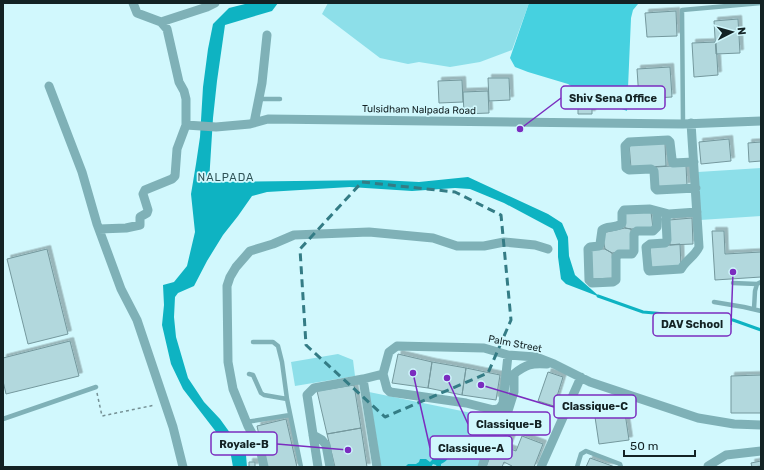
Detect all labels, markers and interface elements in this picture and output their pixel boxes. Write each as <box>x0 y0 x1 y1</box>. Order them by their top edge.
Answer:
north arrow <box>712 12 752 52</box>
text: N <box>735 26 748 36</box>
callout: Shiv Sena Office <box>561 86 665 109</box>
text: Shiv Sena Office <box>569 92 658 105</box>
street label: Tulsidham Nalpada Road <box>362 103 476 117</box>
district label: NALPADA <box>197 171 255 184</box>
callout: DAV School <box>653 313 731 336</box>
text: DAV School <box>661 318 723 331</box>
street label: Palm Street <box>487 333 543 355</box>
callout: Classique-C <box>554 395 636 418</box>
text: Classique-C <box>562 400 628 413</box>
callout: Classique-B <box>468 412 550 435</box>
text: Classique-B <box>476 418 542 431</box>
callout: Royale-B <box>211 432 277 455</box>
scale bar <box>624 432 695 458</box>
callout: Classique-A <box>430 436 512 459</box>
text: Royale-B <box>219 438 269 451</box>
text: 50 m <box>630 439 658 453</box>
text: Classique-A <box>438 442 504 455</box>

